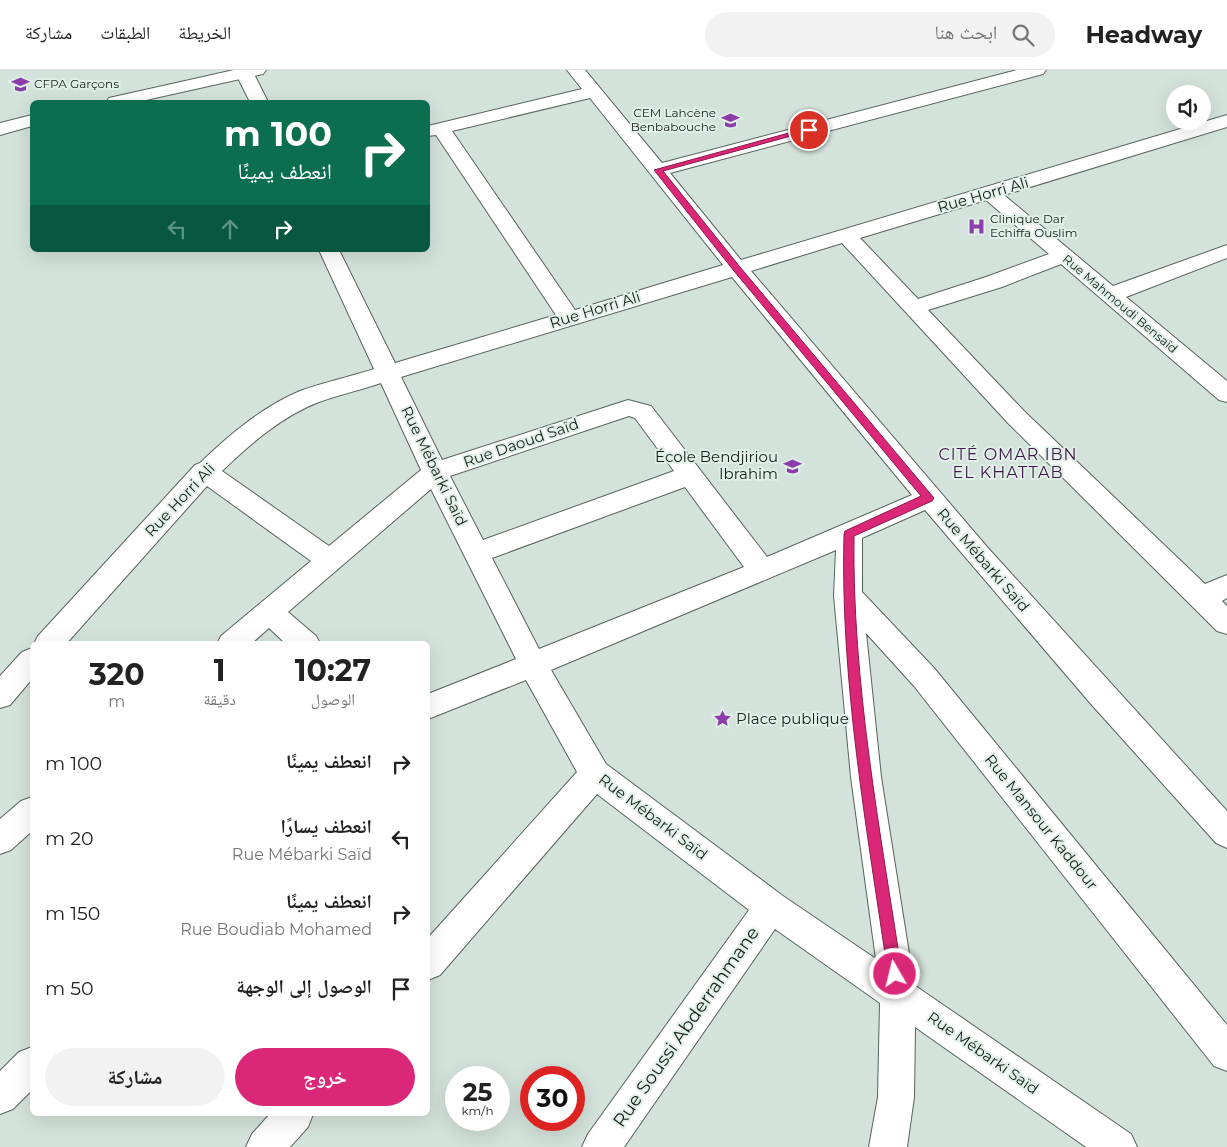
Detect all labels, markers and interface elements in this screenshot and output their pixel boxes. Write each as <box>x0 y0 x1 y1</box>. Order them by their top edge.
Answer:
search box <box>705 12 1055 57</box>
text: Headway <box>1085 20 1202 49</box>
text: ابحث هنا <box>934 21 997 44</box>
icon: search <box>1009 21 1037 49</box>
text: مشاركة <box>25 22 72 44</box>
text: الطبقات <box>100 22 150 44</box>
text: الخريطة <box>178 22 231 44</box>
school or university icon: CFPA Garçons <box>10 74 30 94</box>
place label: CFPA Garçons <box>34 76 119 91</box>
map controls <box>1166 85 1211 130</box>
button: sound <box>1166 85 1211 130</box>
place label: CEM Lahcène Benbabouche <box>631 105 716 134</box>
pin <box>788 109 830 151</box>
school or university icon: CEM Lahcène Benbabouche <box>720 110 740 130</box>
text: 100 m <box>224 112 332 155</box>
icon: arrive <box>795 116 823 144</box>
icon: right <box>350 120 415 185</box>
text: انعطف يمينًا <box>237 158 332 185</box>
street label: Rue Horri Ali <box>935 172 1031 217</box>
place label: Clinique Dar Echiffa Ouslim <box>990 211 1077 240</box>
icon: left <box>163 215 191 243</box>
icon: ahead <box>216 215 244 243</box>
icon: right <box>269 215 297 243</box>
hospital icon: Clinique Dar Echiffa Ouslim <box>966 216 986 236</box>
street label: Rue Mahmoudi Bensaïd <box>1060 251 1181 356</box>
street label: Rue Horri Ali <box>547 287 643 332</box>
street label: Rue Mébarki Saïd <box>397 403 472 529</box>
street label: Rue Daoud Saïd <box>461 414 581 471</box>
district label: CITÉ OMAR IBN EL KHATTAB <box>938 445 1078 482</box>
place label: École Bendjiriou Ibrahim <box>655 447 778 483</box>
school or university icon: École Bendjiriou Ibrahim <box>782 456 802 476</box>
street label: Rue Horri Ali <box>141 459 219 541</box>
street label: Rue Mébarki Saïd <box>933 504 1034 615</box>
text: 1 <box>214 652 226 689</box>
text: 10:27 <box>295 652 371 689</box>
text: 320 <box>89 656 145 693</box>
text: دقيقة <box>203 690 236 709</box>
text: الوصول <box>311 690 355 709</box>
text: m <box>108 692 125 711</box>
place icon: Place publique <box>712 709 732 729</box>
place label: Place publique <box>736 709 849 728</box>
text: انعطف يمينًا <box>286 750 372 773</box>
icon: right <box>387 750 415 778</box>
street label: Rue Mansour Kaddour <box>981 750 1102 893</box>
text: 100 m <box>45 752 102 775</box>
street label: Rue Mébarki Saïd <box>595 769 711 864</box>
text: انعطف يسارًا <box>280 815 372 838</box>
icon: left <box>387 825 415 853</box>
text: 20 m <box>45 827 94 850</box>
text: Rue Mébarki Saïd <box>232 845 372 864</box>
text: انعطف يمينًا <box>286 890 372 913</box>
icon: right <box>387 900 415 928</box>
text: 150 m <box>45 902 100 925</box>
text: Rue Boudiab Mohamed <box>180 920 372 939</box>
street label: Rue Soussi Abderrahmane <box>608 922 764 1131</box>
position arrow <box>868 947 920 999</box>
text: الوصول إلى الوجهة <box>236 975 372 998</box>
icon: arrive <box>387 975 415 1003</box>
text: 50 m <box>45 977 94 1000</box>
street label: Rue Mébarki Saïd <box>924 1007 1043 1098</box>
button: مشاركة <box>45 1048 225 1106</box>
button: خروج <box>235 1048 415 1106</box>
speed limit sign: 30 <box>520 1066 585 1131</box>
text: 25 <box>463 1077 492 1107</box>
text: km/h <box>461 1103 494 1118</box>

